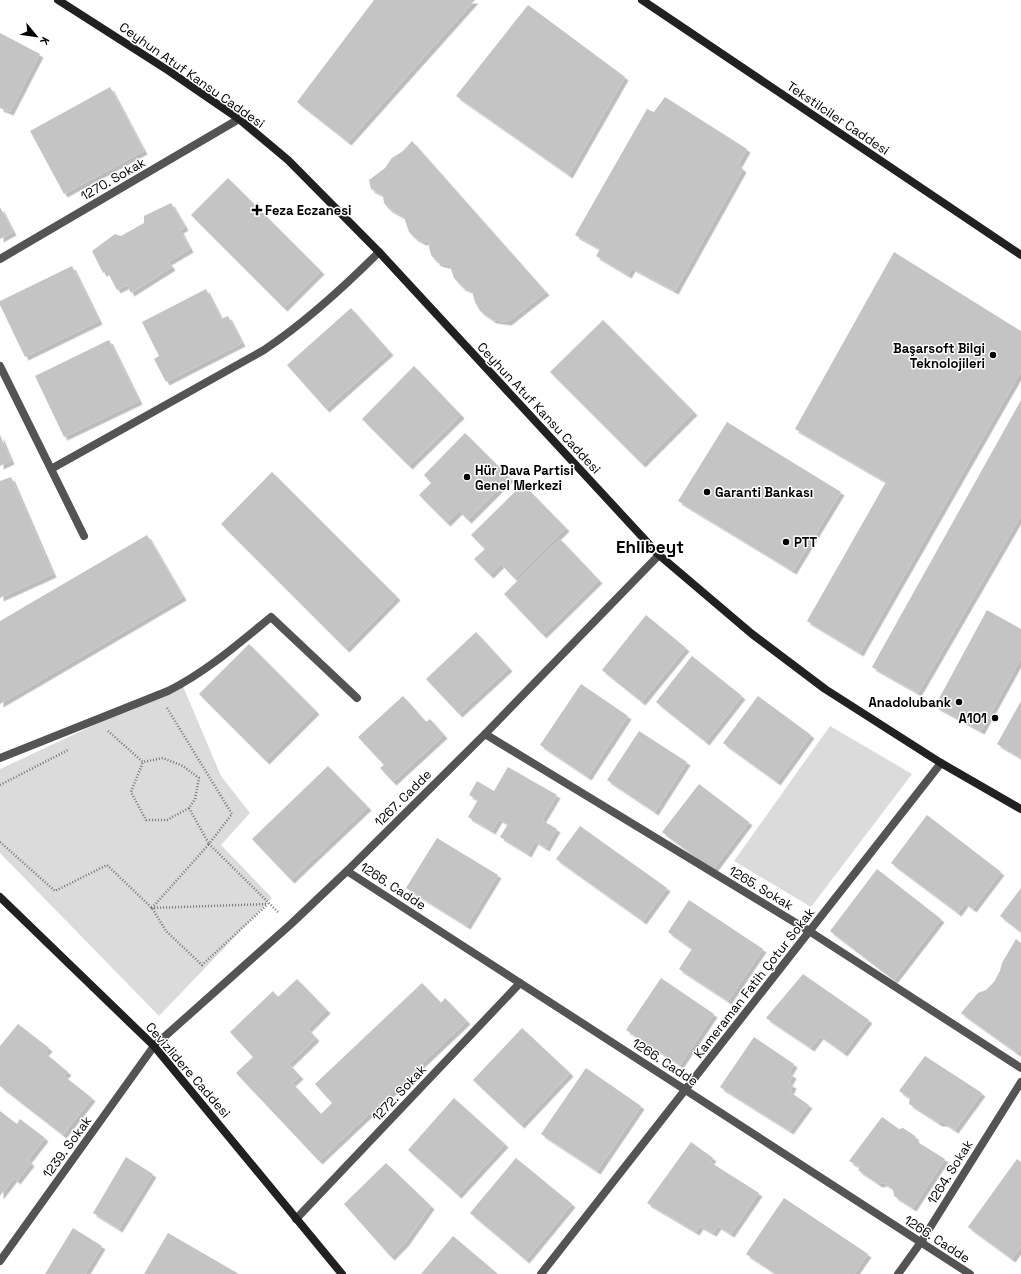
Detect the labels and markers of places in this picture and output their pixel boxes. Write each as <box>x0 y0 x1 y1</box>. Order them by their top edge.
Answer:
place label: Feza Eczanesi <box>265 202 352 219</box>
marker: Feza Eczanesi <box>252 205 262 215</box>
place label: Başarsoft Bilgi Teknolojileri <box>893 340 985 372</box>
marker: Başarsoft Bilgi Teknolojileri <box>988 350 998 360</box>
place label: Hür Dava Partisi Genel Merkezi <box>475 462 574 494</box>
marker: Hür Dava Partisi Genel Merkezi <box>462 472 472 482</box>
place label: Garanti Bankası <box>715 484 813 501</box>
marker: Garanti Bankası <box>702 487 712 497</box>
place label: PTT <box>794 534 817 551</box>
marker: PTT <box>781 537 791 547</box>
place label: Anadolubank <box>869 694 952 711</box>
marker: Anadolubank <box>954 697 964 707</box>
place label: A101 <box>959 710 987 727</box>
marker: A101 <box>990 713 1000 723</box>

